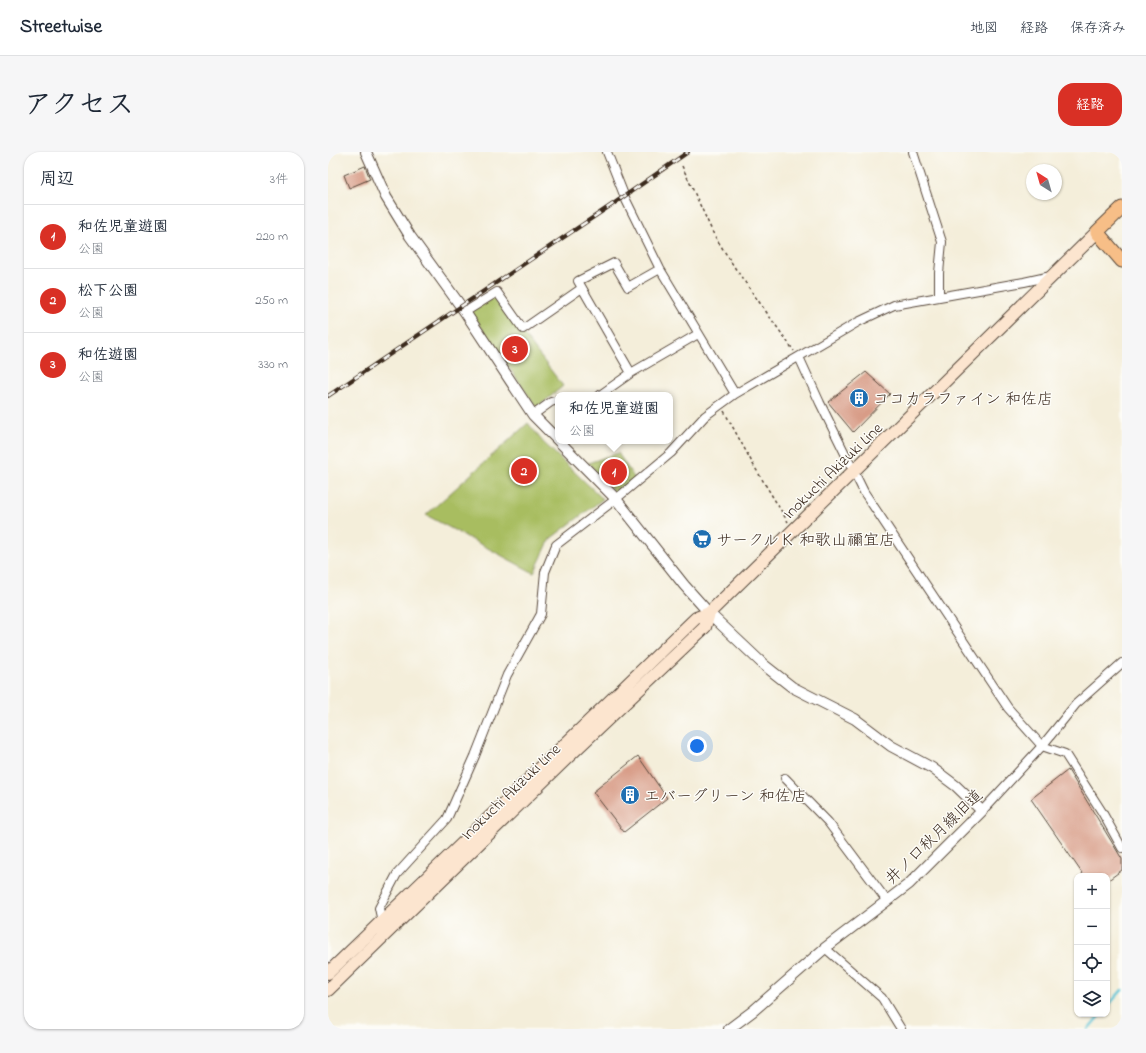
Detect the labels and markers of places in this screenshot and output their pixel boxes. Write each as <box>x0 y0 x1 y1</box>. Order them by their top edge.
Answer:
pin: 3 <box>502 334 528 364</box>
building icon: ココカラファイン 和佐店 <box>848 387 870 409</box>
place label: ココカラファイン 和佐店 <box>873 388 1053 412</box>
pin: 2 <box>511 456 537 486</box>
pin: 1 <box>601 457 627 487</box>
supermarket icon: サークルＫ 和歌山禰宜店 <box>691 528 713 550</box>
place label: サークルＫ 和歌山禰宜店 <box>716 529 895 553</box>
building icon: エバーグリーン 和佐店 <box>619 784 641 806</box>
place label: エバーグリーン 和佐店 <box>644 785 807 809</box>

